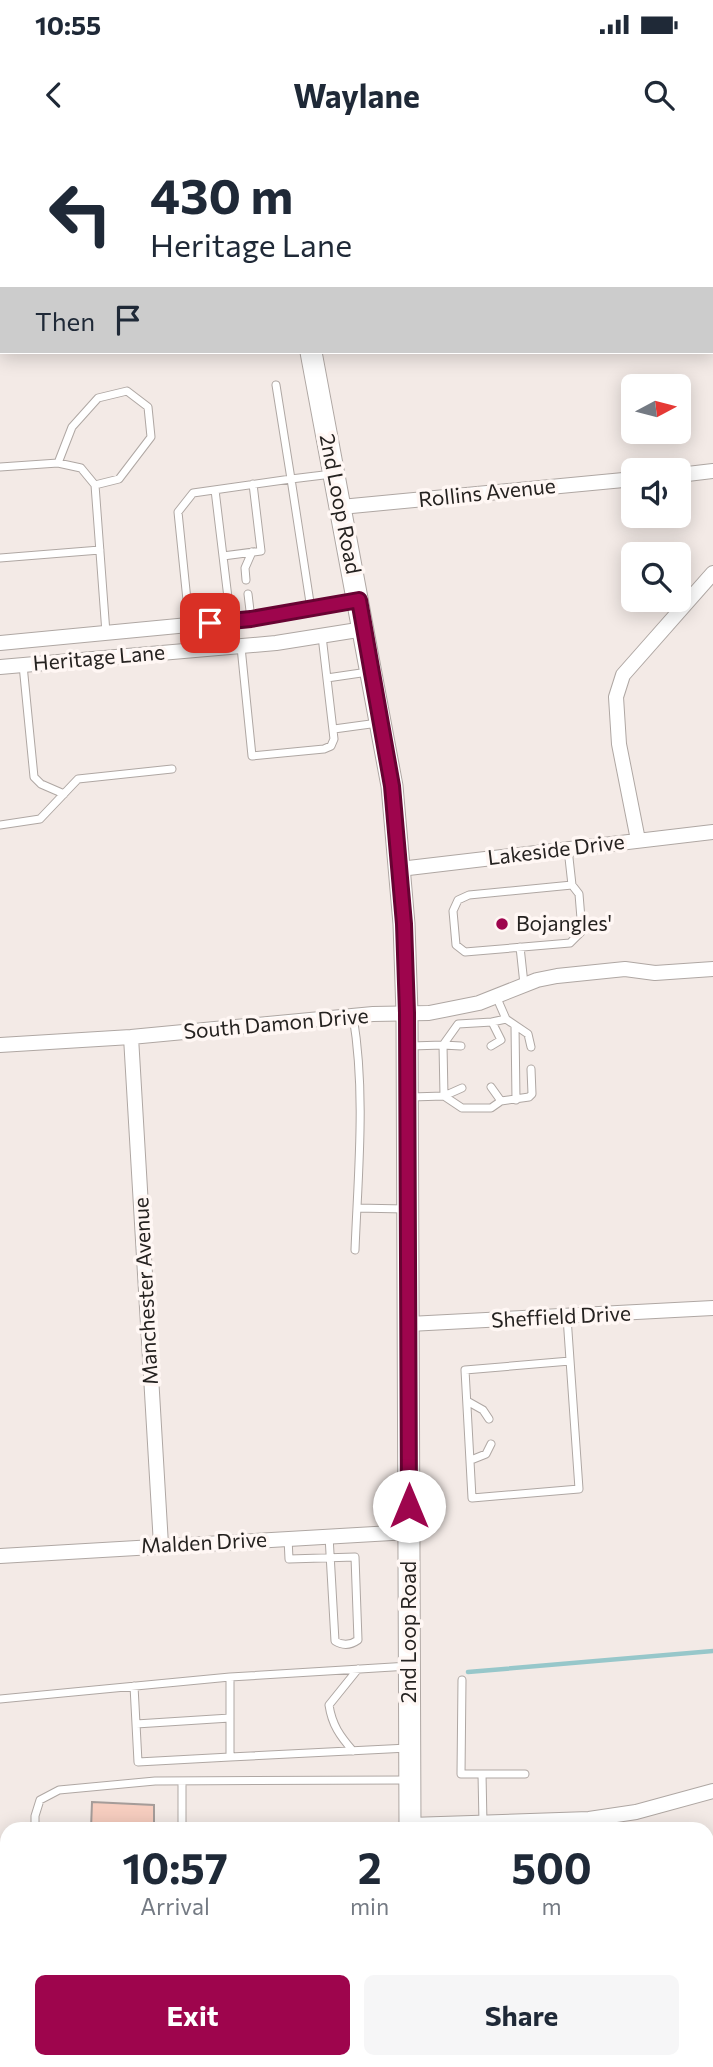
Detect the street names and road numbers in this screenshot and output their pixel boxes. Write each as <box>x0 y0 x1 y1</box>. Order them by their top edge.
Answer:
street label: 2nd Loop Road <box>316 431 367 576</box>
street label: Rollins Avenue <box>417 472 557 511</box>
street label: Heritage Lane <box>32 638 166 675</box>
street label: Lakeside Drive <box>486 828 626 869</box>
street label: South Damon Drive <box>182 1002 369 1043</box>
street label: Manchester Avenue <box>127 1197 162 1386</box>
street label: Sheffield Drive <box>490 1299 632 1332</box>
street label: Malden Drive <box>140 1526 268 1557</box>
street label: 2nd Loop Road <box>395 1561 420 1703</box>

